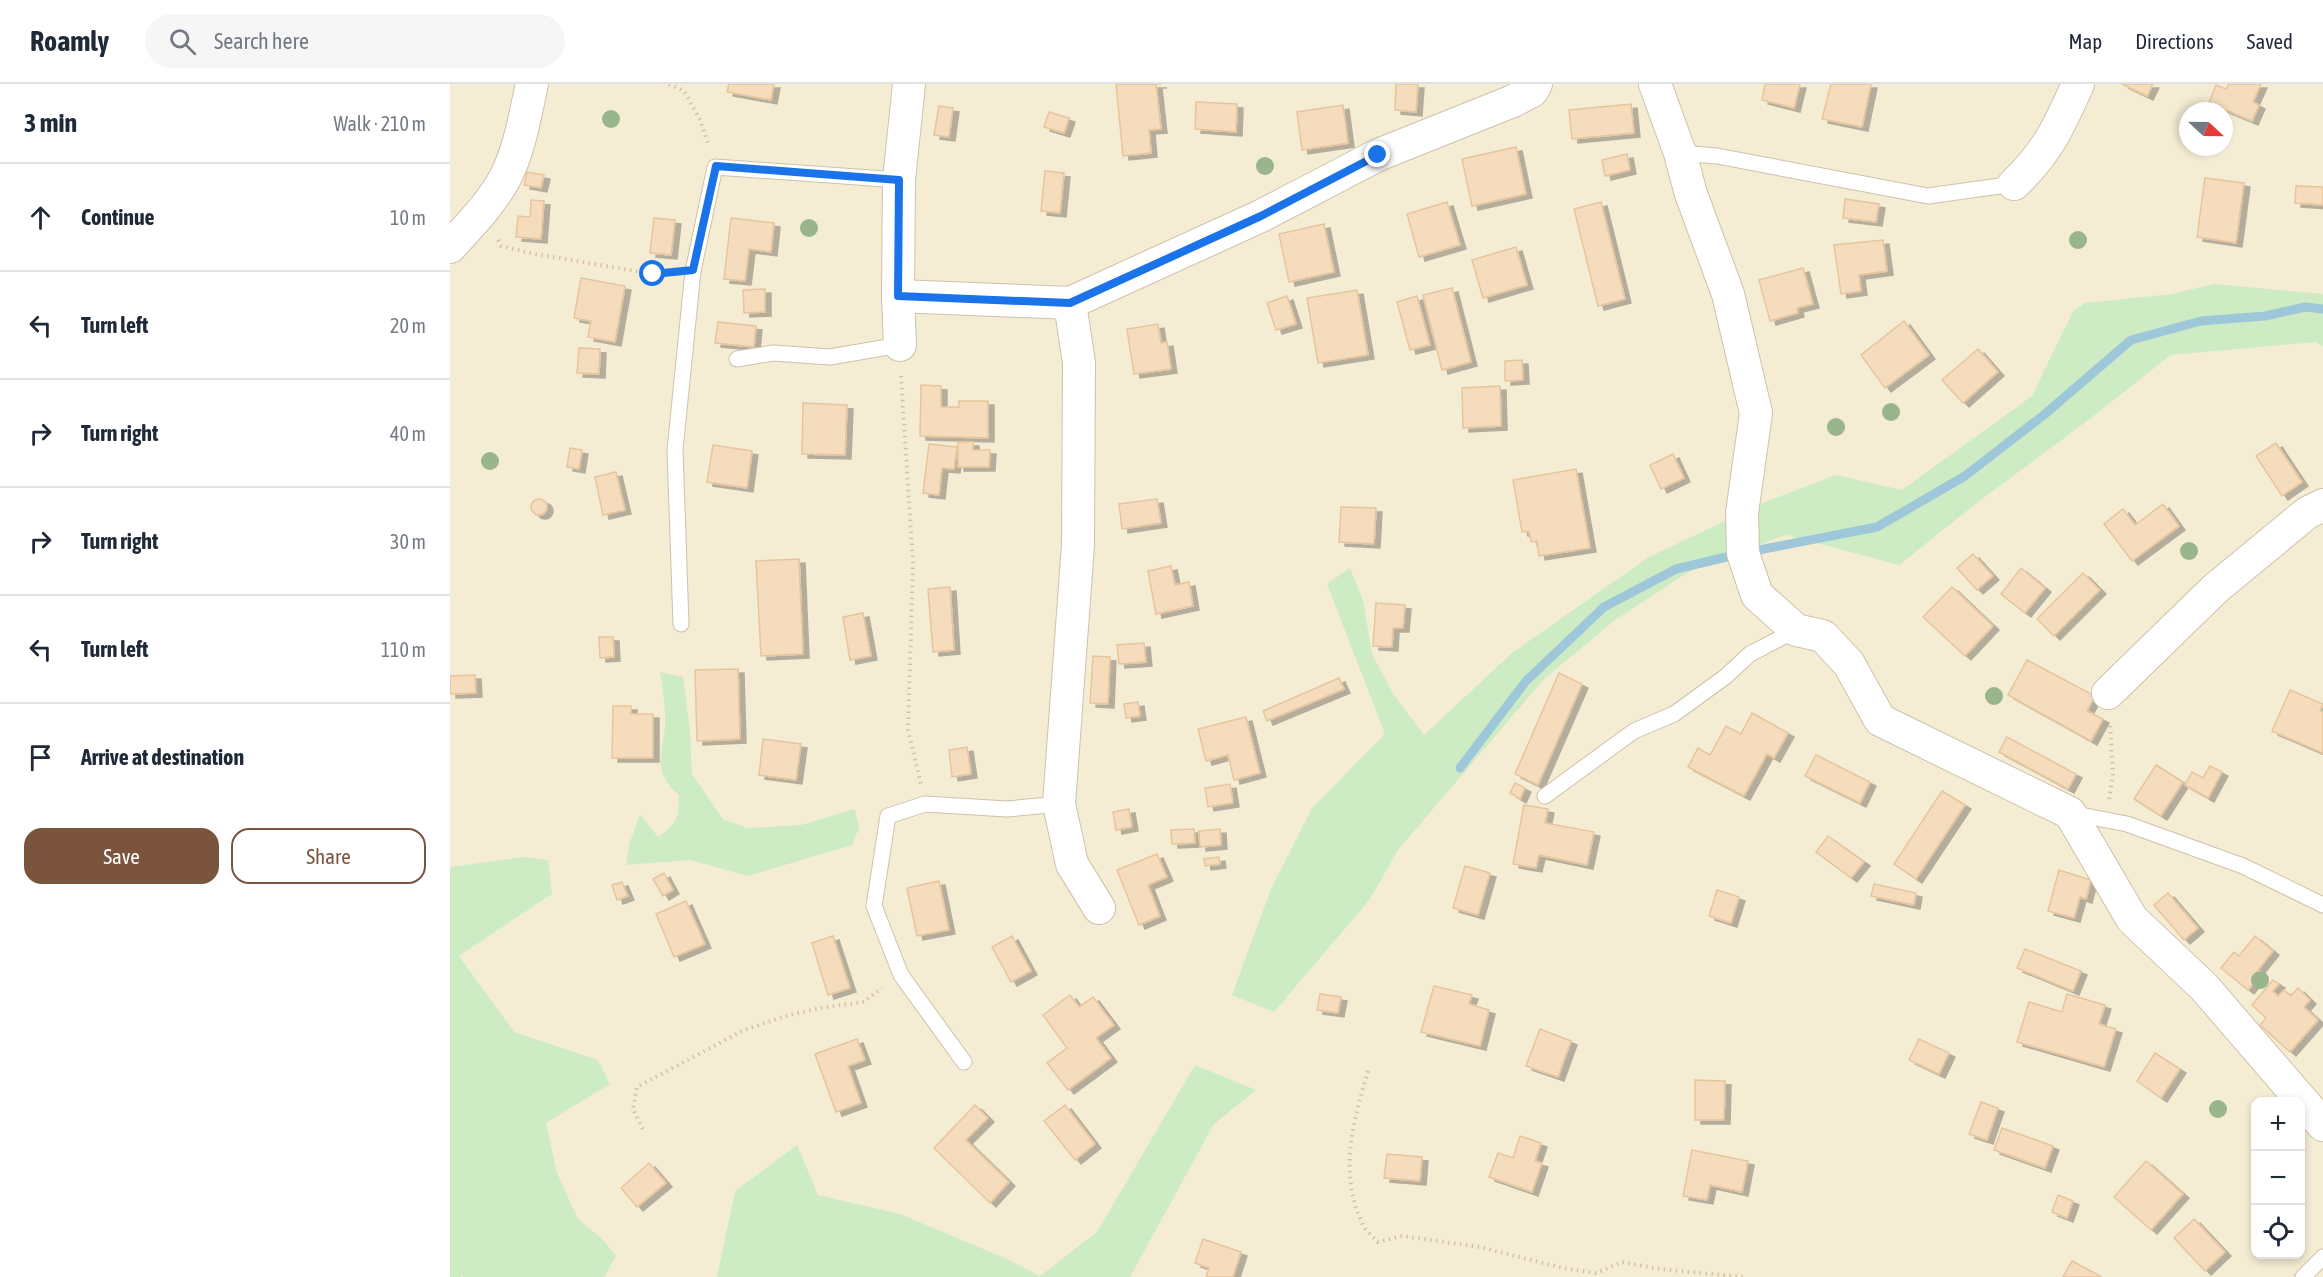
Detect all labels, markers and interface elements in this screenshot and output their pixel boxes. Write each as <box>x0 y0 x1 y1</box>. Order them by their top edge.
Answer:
search box <box>145 14 565 68</box>
text: Roamly <box>30 25 109 57</box>
icon: search <box>166 25 199 58</box>
text: Search here <box>214 28 309 54</box>
text: Map <box>2068 29 2102 53</box>
text: Directions <box>2135 29 2214 53</box>
text: Saved <box>2247 29 2293 53</box>
north arrow <box>2179 102 2233 156</box>
text: 3 min <box>24 108 77 138</box>
text: Walk · 210 m <box>334 112 426 135</box>
route end <box>1364 141 1390 167</box>
icon: ahead <box>24 201 57 234</box>
text: Continue <box>81 204 155 230</box>
text: 10 m <box>390 206 426 229</box>
route start <box>639 260 665 286</box>
icon: left <box>24 309 57 342</box>
text: Turn left <box>81 312 148 338</box>
text: 20 m <box>390 314 426 337</box>
icon: right <box>24 417 57 450</box>
text: Turn right <box>81 420 158 446</box>
text: 40 m <box>390 422 426 445</box>
icon: right <box>24 525 57 558</box>
text: Turn right <box>81 528 158 554</box>
text: 30 m <box>390 530 426 553</box>
icon: left <box>24 633 57 666</box>
text: Turn left <box>81 636 148 662</box>
text: 110 m <box>381 638 426 661</box>
icon: arrive <box>24 741 57 774</box>
text: Arrive at destination <box>81 744 244 770</box>
button: Save <box>24 828 219 884</box>
button: Share <box>231 828 426 884</box>
map controls <box>2251 1097 2305 1259</box>
button: + <box>2251 1097 2305 1151</box>
button: − <box>2251 1151 2305 1205</box>
button: locate <box>2251 1205 2305 1259</box>

